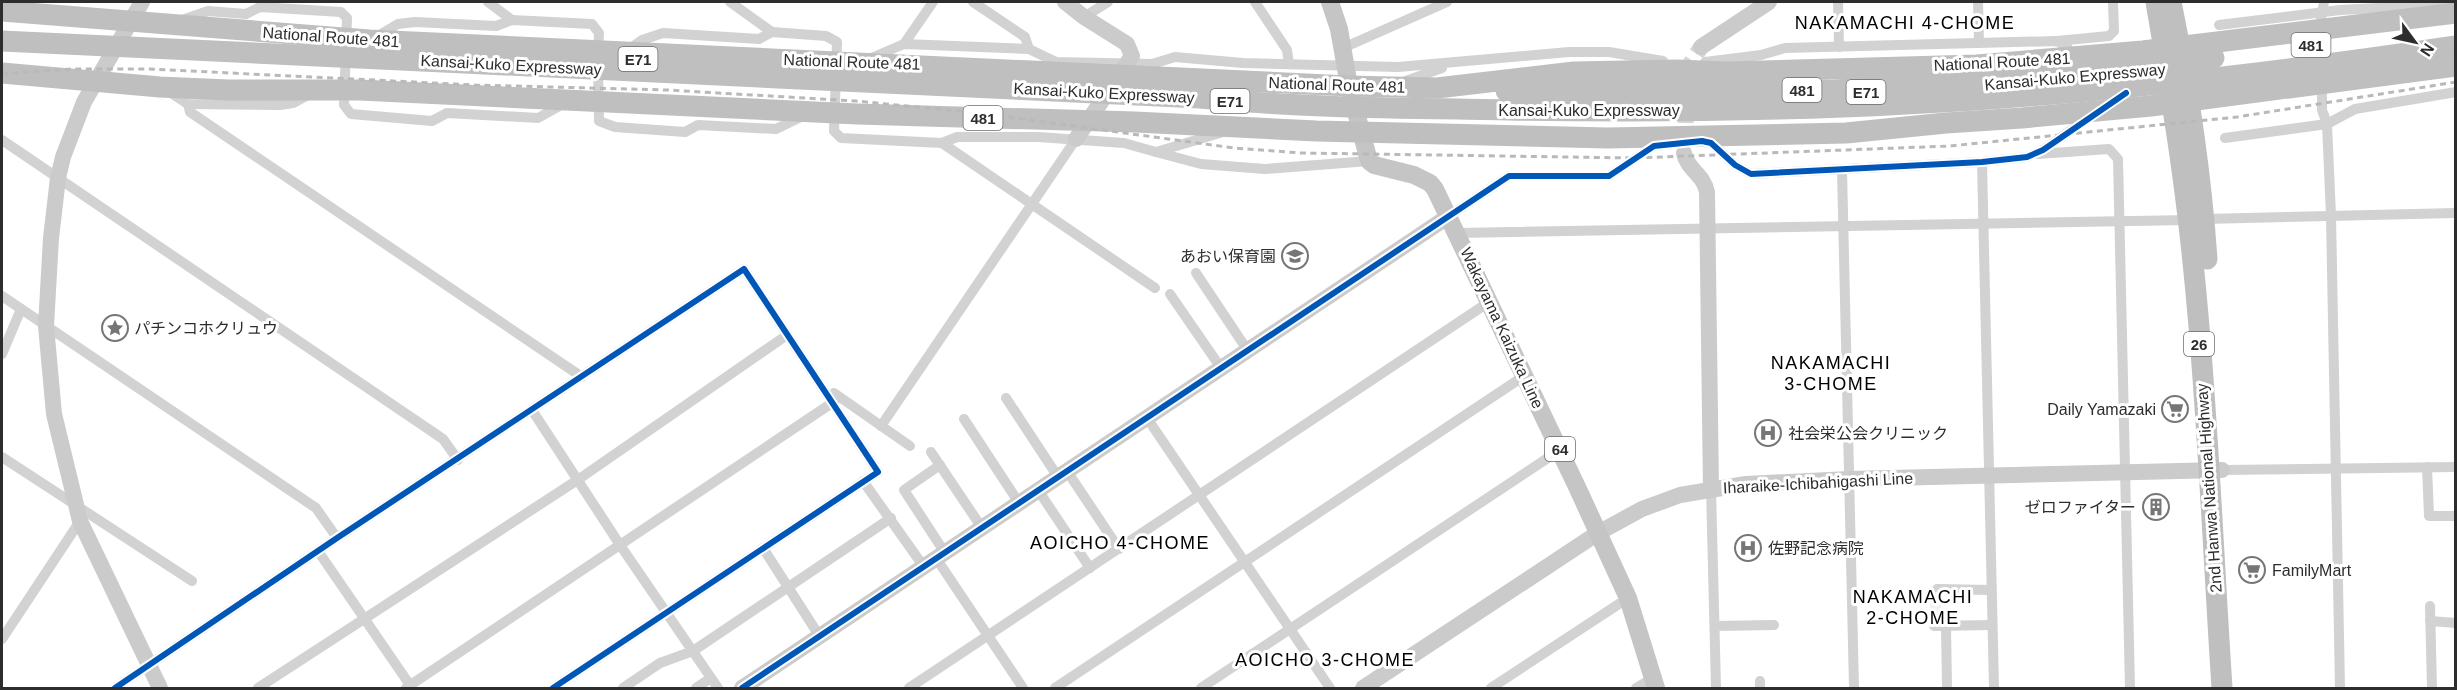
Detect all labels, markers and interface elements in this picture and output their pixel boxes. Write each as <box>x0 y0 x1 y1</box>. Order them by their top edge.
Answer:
north arrow <box>2385 12 2445 72</box>
district label: NAKAMACHI 4-CHOME <box>1795 13 2015 33</box>
street label: National Route 481 <box>262 24 400 50</box>
road number: 481 <box>2292 33 2330 57</box>
text: N <box>2417 40 2437 59</box>
road number: E71 <box>618 47 658 71</box>
street label: National Route 481 <box>1933 50 2071 74</box>
street label: National Route 481 <box>783 51 921 73</box>
street label: Kansai-Kuko Expressway <box>420 52 602 78</box>
street label: Kansai-Kuko Expressway <box>1984 61 2166 93</box>
street label: National Route 481 <box>1268 74 1406 96</box>
road number: 481 <box>1782 78 1822 102</box>
street label: Kansai-Kuko Expressway <box>1013 80 1195 106</box>
road number: E71 <box>1846 80 1886 104</box>
road number: E71 <box>1210 89 1250 113</box>
street label: Kansai-Kuko Expressway <box>1498 102 1680 119</box>
road number: 481 <box>964 106 1002 130</box>
school or university icon: あおい保育園 <box>1280 241 1310 271</box>
street label: Wakayama Kaizuka Line <box>1457 245 1547 411</box>
place label: あおい保育園 <box>1180 248 1276 265</box>
place icon: パチンコホクリュウ <box>100 313 130 343</box>
place label: パチンコホクリュウ <box>134 320 278 337</box>
road number: 26 <box>2184 332 2214 356</box>
district label: NAKAMACHI 3-CHOME <box>1771 353 1891 394</box>
street label: 2nd Hanwa National Highway <box>2193 383 2225 593</box>
supermarket icon: Daily Yamazaki <box>2160 394 2190 424</box>
place label: Daily Yamazaki <box>2047 401 2156 418</box>
hospital icon: 社会栄公会クリニック <box>1753 418 1783 448</box>
place label: 社会栄公会クリニック <box>1788 425 1948 442</box>
road number: 64 <box>1545 437 1575 461</box>
street label: Iharaike-Ichibahigashi Line <box>1723 470 1914 496</box>
building icon: ゼロファイター <box>2141 492 2171 522</box>
place label: ゼロファイター <box>2025 499 2136 516</box>
district label: AOICHO 4-CHOME <box>1030 533 1210 553</box>
hospital icon: 佐野記念病院 <box>1733 533 1763 563</box>
place label: 佐野記念病院 <box>1768 540 1864 557</box>
supermarket icon: FamilyMart <box>2237 555 2267 585</box>
place label: FamilyMart <box>2272 562 2352 579</box>
district label: NAKAMACHI 2-CHOME <box>1853 587 1973 628</box>
district label: AOICHO 3-CHOME <box>1235 650 1415 670</box>

